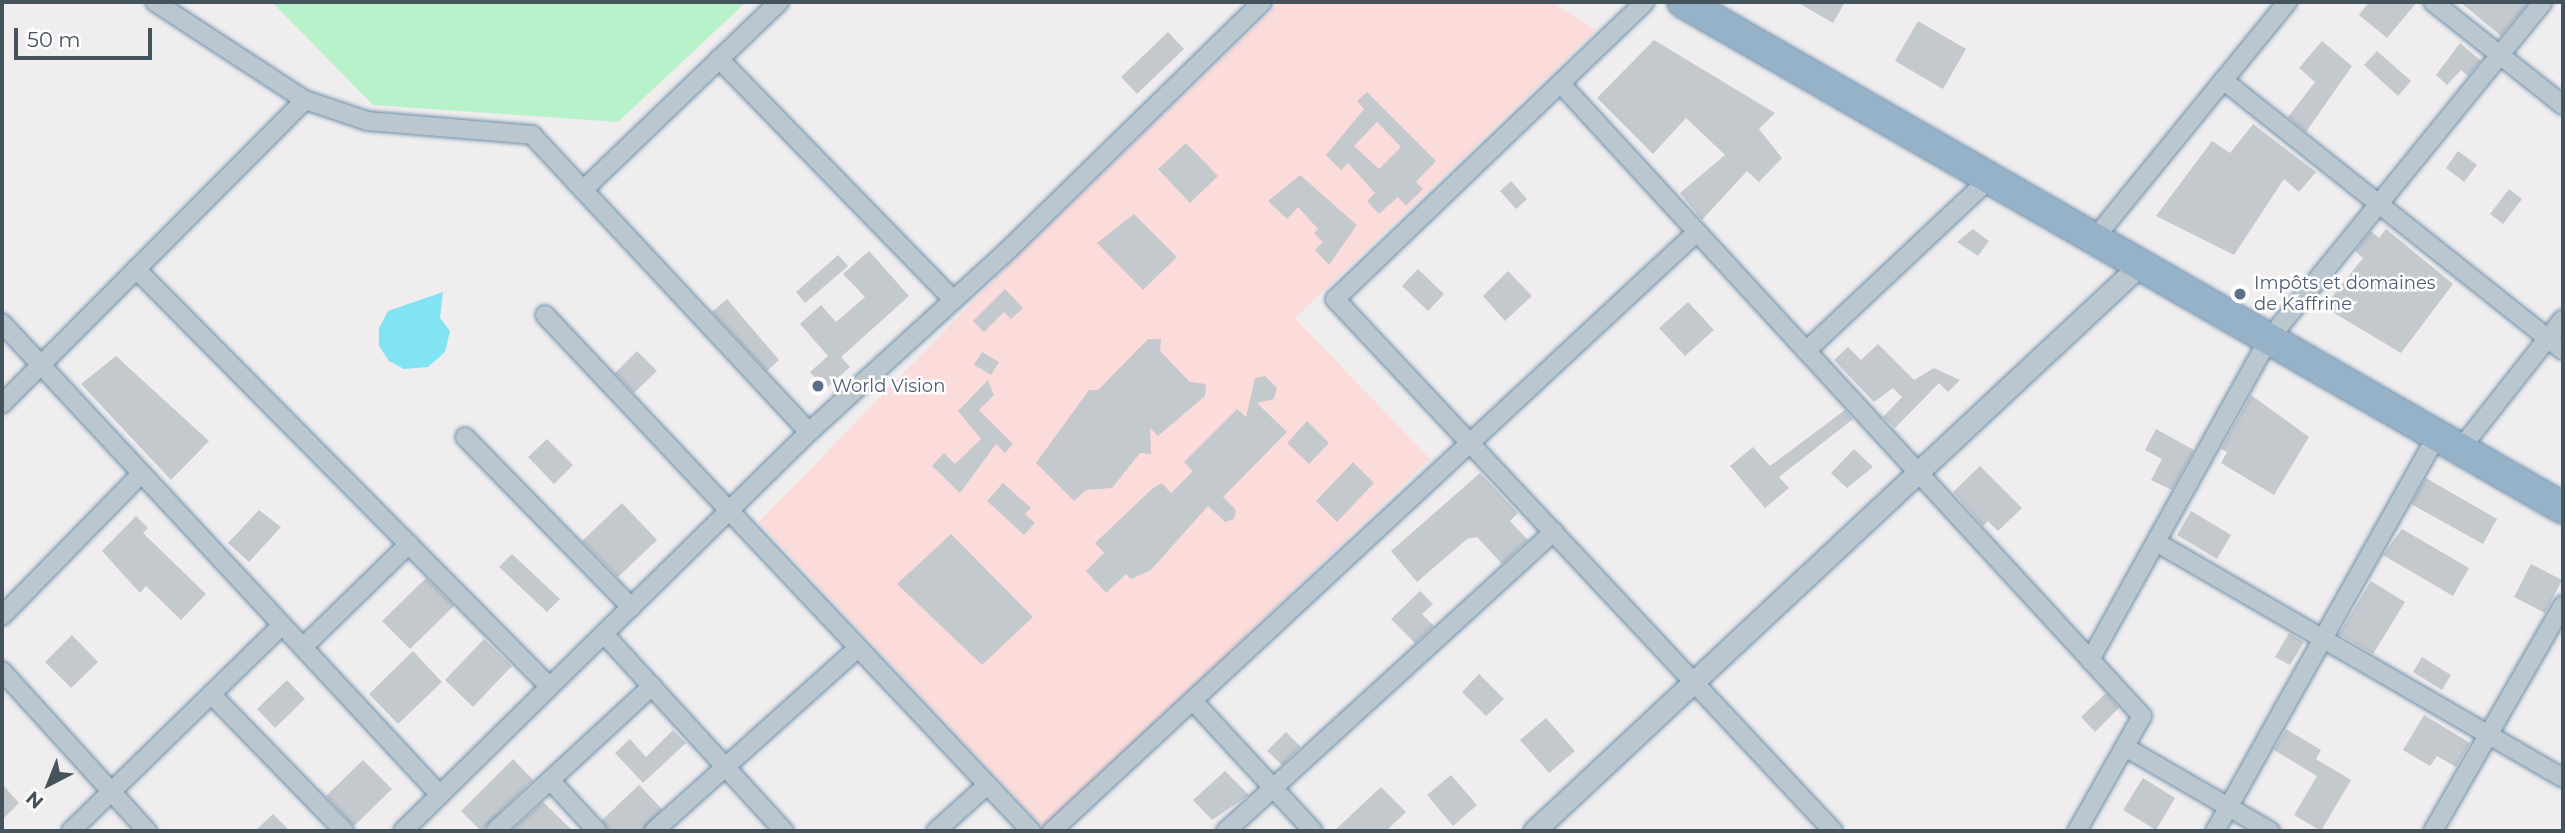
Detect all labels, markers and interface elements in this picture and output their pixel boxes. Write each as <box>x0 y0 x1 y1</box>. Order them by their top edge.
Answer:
scale bar <box>18 14 156 58</box>
text: 50 m <box>27 27 81 52</box>
place label: Impôts et domaines de Kaffrine <box>2254 273 2436 316</box>
marker: Impôts et domaines de Kaffrine <box>2232 286 2248 302</box>
place label: World Vision <box>832 375 945 397</box>
marker: World Vision <box>810 378 826 394</box>
north arrow <box>14 749 84 819</box>
text: N <box>21 786 48 814</box>

